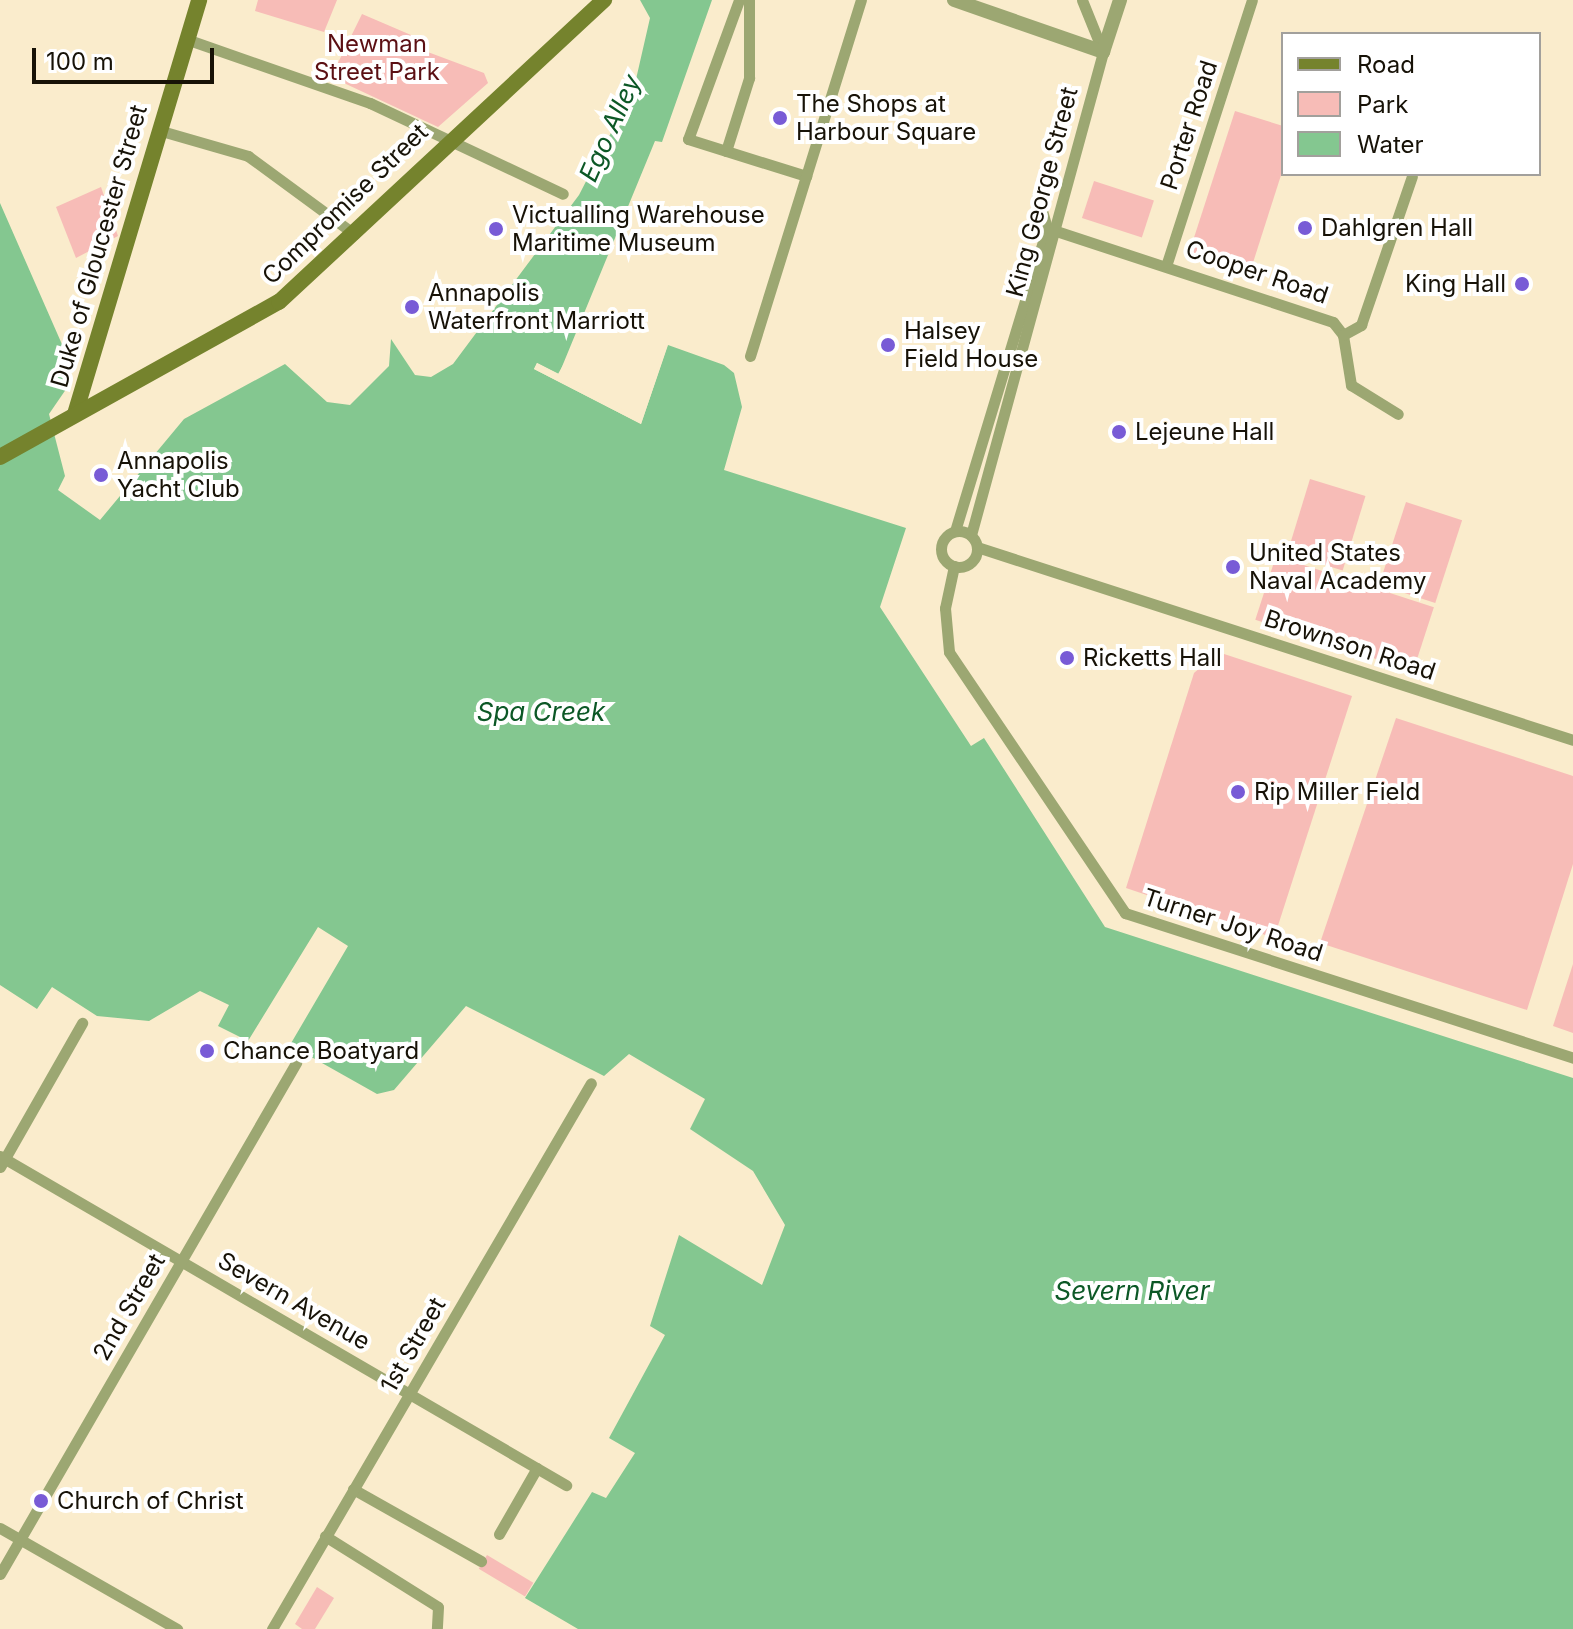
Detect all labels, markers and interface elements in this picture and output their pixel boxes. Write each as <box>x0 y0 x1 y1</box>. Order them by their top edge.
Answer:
park label: Newman Street Park <box>314 30 440 86</box>
scale bar <box>36 32 218 82</box>
legend <box>1281 32 1541 176</box>
text: 100 m <box>46 47 114 76</box>
text: Road <box>1357 50 1415 79</box>
street label: Porter Road <box>1155 57 1223 193</box>
water label: Ego Alley <box>573 70 647 186</box>
street label: King George Street <box>1000 84 1084 300</box>
place label: The Shops at Harbour Square <box>796 90 976 146</box>
text: Park <box>1357 90 1408 119</box>
street label: Duke of Gloucester Street <box>45 101 153 391</box>
marker: The Shops at Harbour Square <box>771 109 789 127</box>
street label: Compromise Street <box>256 118 434 290</box>
text: Water <box>1357 130 1424 159</box>
place label: Victualling Warehouse Maritime Museum <box>512 201 765 257</box>
place label: Dahlgren Hall <box>1321 214 1473 242</box>
marker: Dahlgren Hall <box>1296 219 1314 237</box>
marker: Victualling Warehouse Maritime Museum <box>487 220 505 238</box>
street label: Cooper Road <box>1182 234 1332 310</box>
place label: King Hall <box>1405 270 1506 298</box>
marker: King Hall <box>1513 275 1531 293</box>
place label: Annapolis Waterfront Marriott <box>428 279 645 335</box>
marker: Annapolis Waterfront Marriott <box>403 298 421 316</box>
place label: Halsey Field House <box>904 317 1038 373</box>
marker: Halsey Field House <box>879 336 897 354</box>
place label: Lejeune Hall <box>1135 418 1274 446</box>
marker: Lejeune Hall <box>1110 423 1128 441</box>
place label: Annapolis Yacht Club <box>117 447 240 503</box>
marker: Annapolis Yacht Club <box>92 466 110 484</box>
place label: United States Naval Academy <box>1249 539 1426 595</box>
marker: United States Naval Academy <box>1224 558 1242 576</box>
street label: Brownson Road <box>1261 604 1439 686</box>
place label: Ricketts Hall <box>1083 644 1222 672</box>
marker: Ricketts Hall <box>1058 649 1076 667</box>
water label: Spa Creek <box>477 696 605 728</box>
place label: Rip Miller Field <box>1254 778 1420 806</box>
marker: Rip Miller Field <box>1229 783 1247 801</box>
street label: Turner Joy Road <box>1140 882 1326 968</box>
place label: Chance Boatyard <box>223 1037 419 1065</box>
marker: Chance Boatyard <box>198 1042 216 1060</box>
street label: Severn Avenue <box>213 1246 375 1356</box>
street label: 2nd Street <box>87 1249 171 1365</box>
water label: Severn River <box>1055 1275 1209 1307</box>
street label: 1st Street <box>374 1292 452 1398</box>
place label: Church of Christ <box>57 1487 244 1515</box>
marker: Church of Christ <box>32 1492 50 1510</box>

